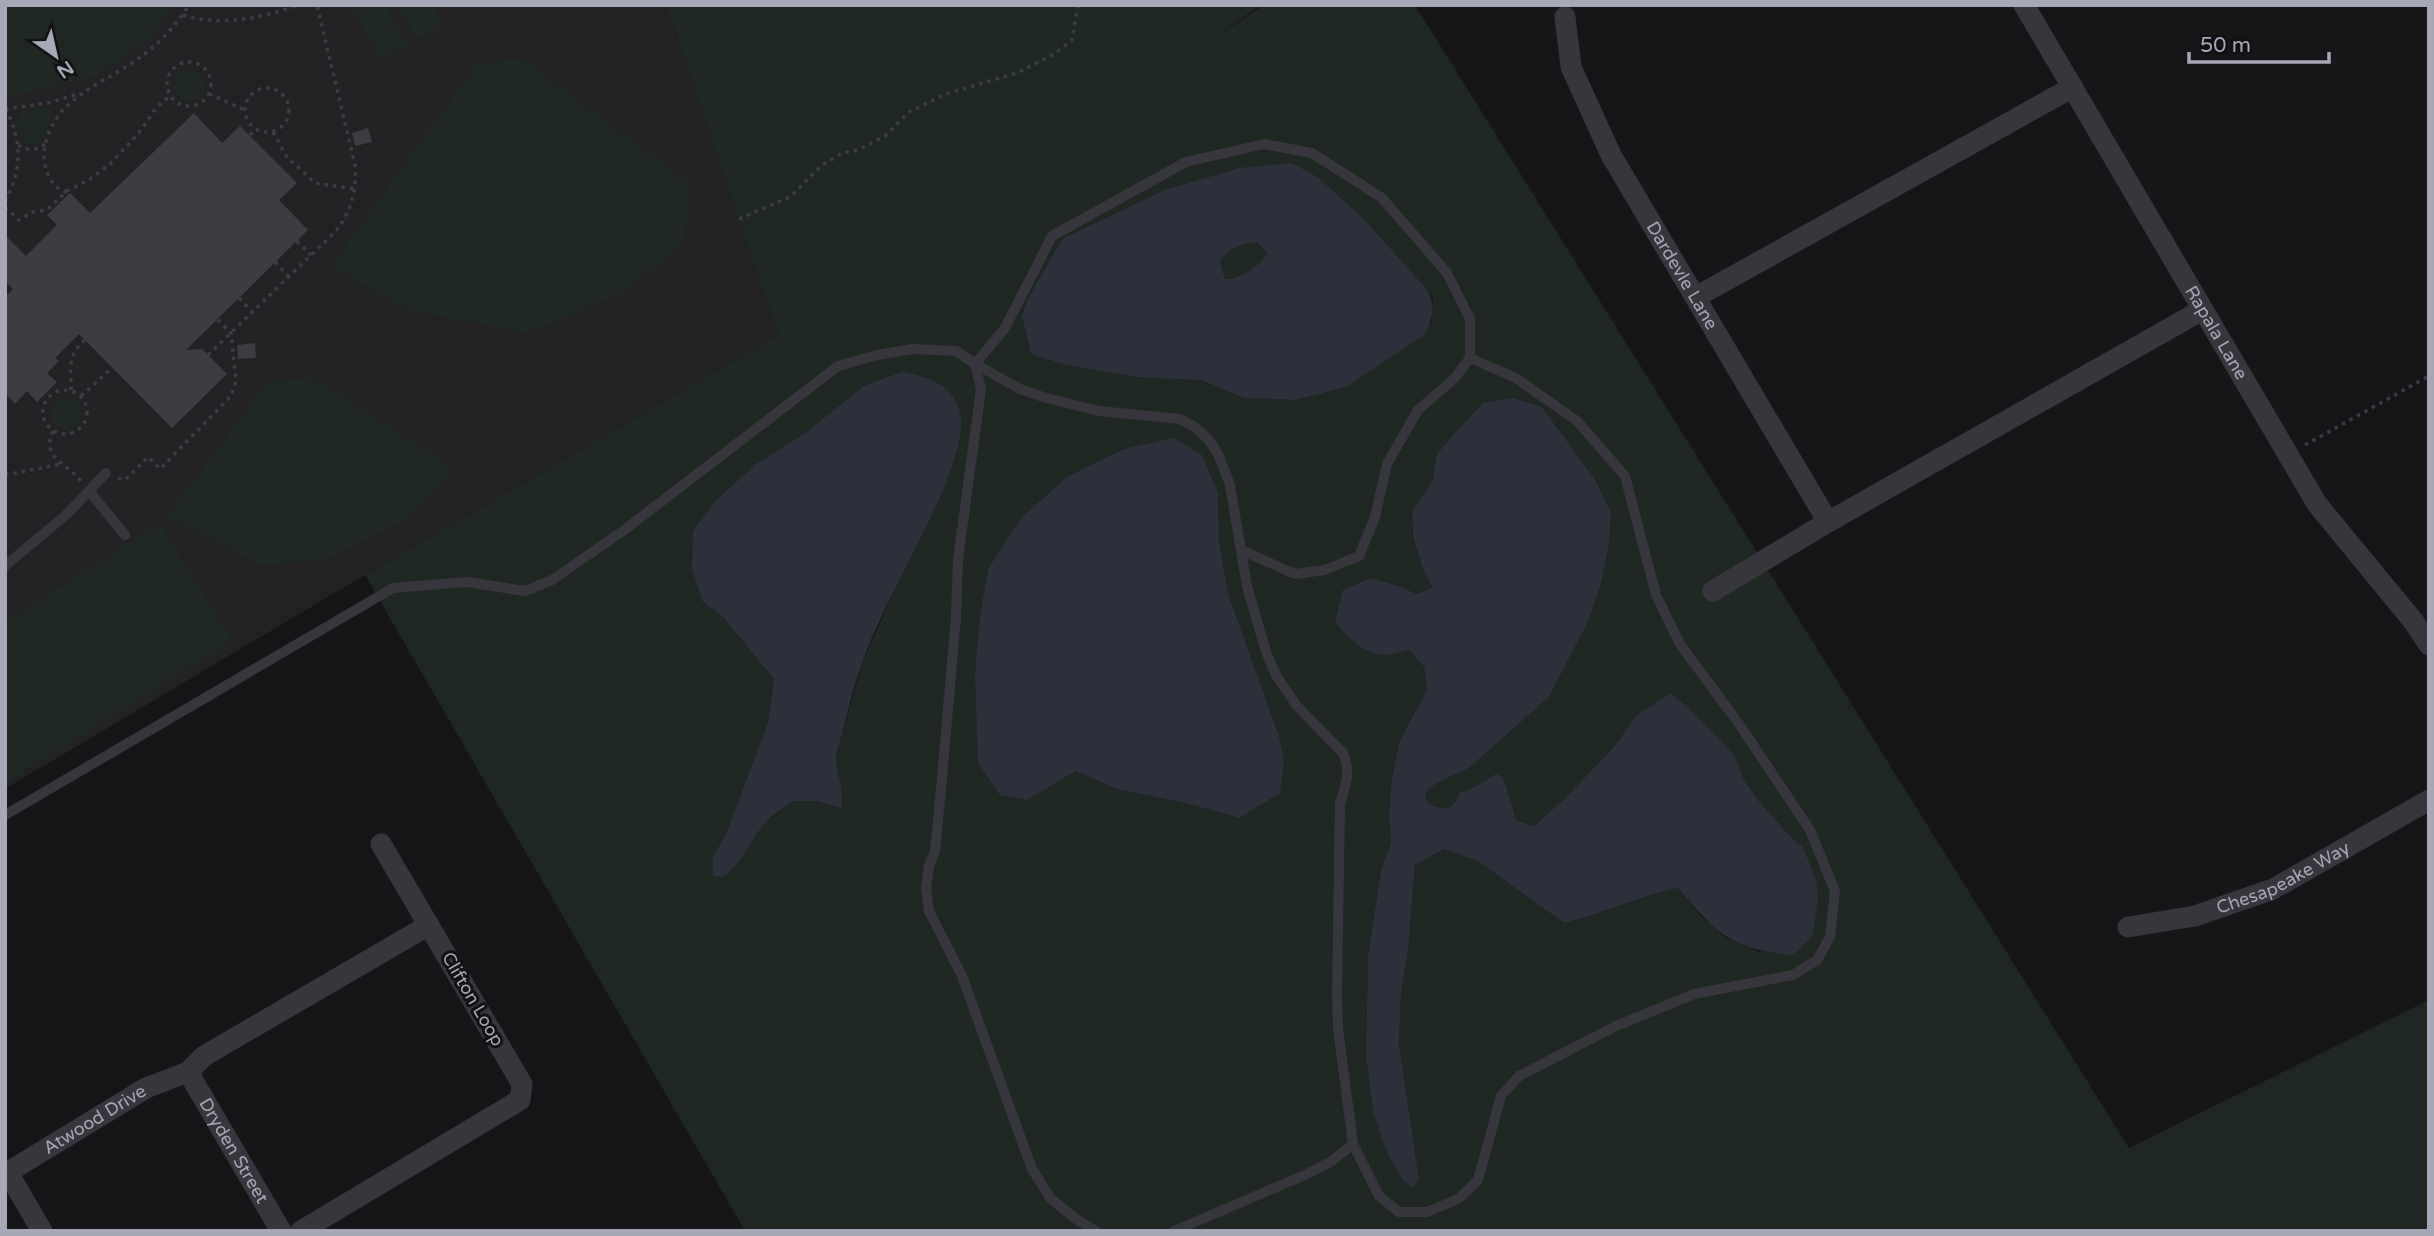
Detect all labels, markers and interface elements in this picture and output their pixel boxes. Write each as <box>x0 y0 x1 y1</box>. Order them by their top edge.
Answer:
north arrow <box>21 21 91 91</box>
scale bar <box>2189 21 2329 65</box>
text: 50 m <box>2200 33 2251 58</box>
text: N <box>52 56 77 83</box>
street label: Dardevle Lane <box>1642 217 1723 334</box>
street label: Rapala Lane <box>2180 282 2253 384</box>
street label: Chesapeake Way <box>2213 836 2354 919</box>
street label: Clifton Loop <box>437 948 509 1050</box>
street label: Atwood Drive <box>39 1080 150 1159</box>
street label: Dryden Street <box>195 1094 273 1207</box>

